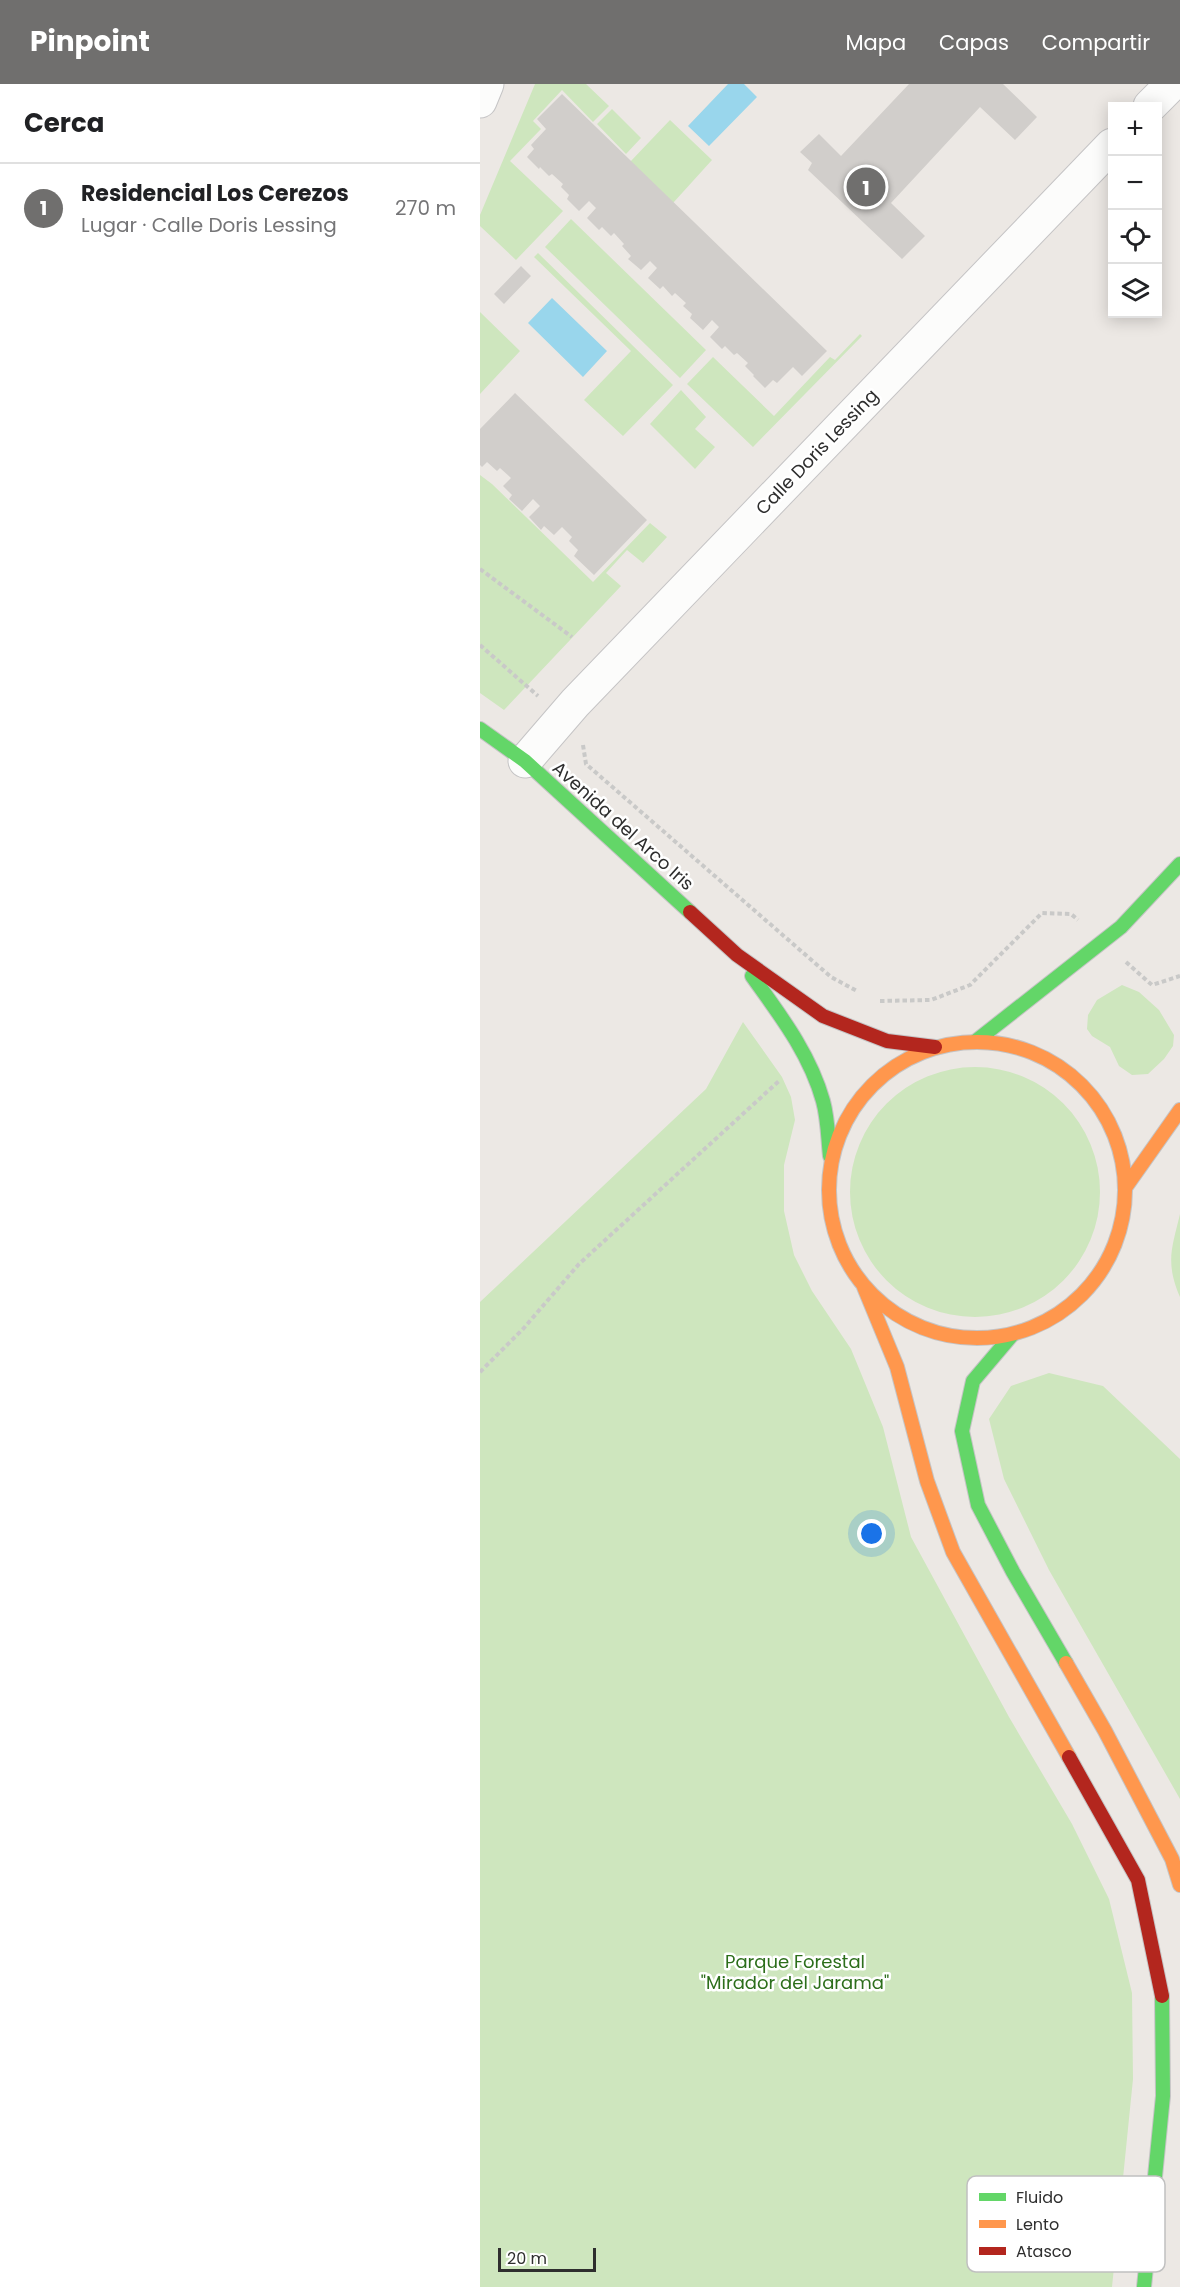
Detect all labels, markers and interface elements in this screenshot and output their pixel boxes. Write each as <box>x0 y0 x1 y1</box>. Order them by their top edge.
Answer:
text: Pinpoint <box>30 22 150 61</box>
text: Mapa <box>845 28 906 57</box>
text: Capas <box>939 28 1009 57</box>
text: Compartir <box>1042 28 1150 57</box>
map controls <box>1108 102 1162 318</box>
button: + <box>1108 102 1162 156</box>
text: Cerca <box>24 105 104 141</box>
button: − <box>1108 156 1162 210</box>
pin: 1 <box>846 164 886 210</box>
text: Residencial Los Cerezos <box>81 178 349 209</box>
text: 1 <box>40 194 47 222</box>
text: 270 m <box>395 194 456 222</box>
button: locate <box>1108 210 1162 264</box>
text: Lugar · Calle Doris Lessing <box>81 211 337 239</box>
button: layers <box>1108 264 1162 318</box>
street label: Calle Doris Lessing <box>750 383 883 520</box>
street label: Avenida del Arco Iris <box>547 755 699 896</box>
your location <box>857 1519 886 1548</box>
park label: Parque Forestal "Mirador del Jarama" <box>701 1949 889 1995</box>
legend <box>967 2176 1165 2272</box>
text: Fluido <box>1016 2186 1063 2209</box>
text: Lento <box>1016 2213 1059 2236</box>
text: Atasco <box>1016 2240 1072 2263</box>
scale bar <box>498 2245 596 2272</box>
text: 20 m <box>507 2247 547 2270</box>

